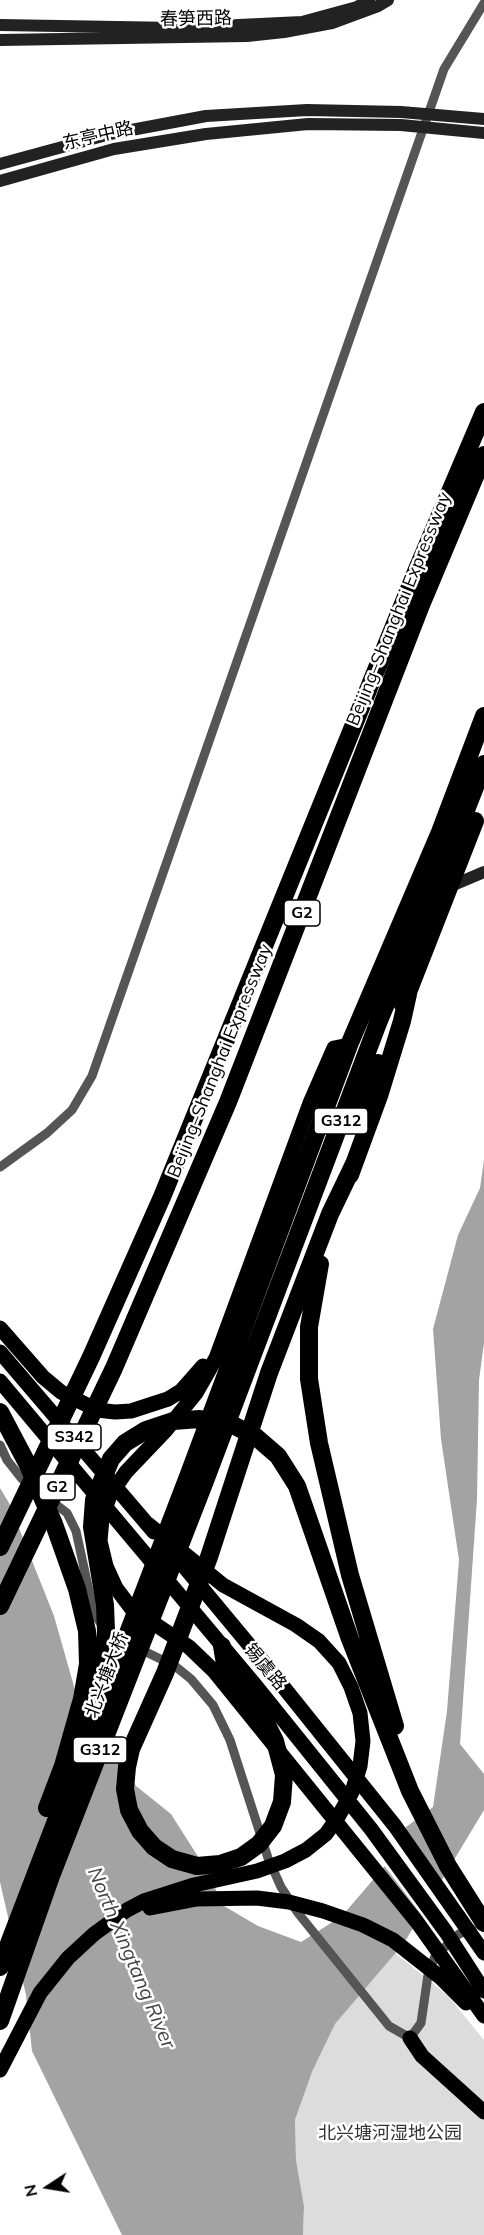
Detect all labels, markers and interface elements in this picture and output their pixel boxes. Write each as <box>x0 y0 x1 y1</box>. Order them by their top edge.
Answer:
street label: 春笋西路 <box>160 8 232 30</box>
street label: 东亭中路 <box>60 117 136 155</box>
street label: Beijing–Shanghai Expressway <box>342 489 456 729</box>
road number: G2 <box>284 900 320 926</box>
street label: Beijing–Shanghai Expressway <box>163 941 277 1181</box>
road number: G312 <box>314 1108 368 1134</box>
road number: S342 <box>47 1424 101 1450</box>
road number: G2 <box>39 1474 75 1500</box>
street label: 北兴塘大桥 <box>81 1629 133 1721</box>
street label: 锡虞路 <box>239 1639 291 1695</box>
road number: G312 <box>73 1737 127 1763</box>
water label: North Xingtang River <box>82 1864 180 2052</box>
park label: 北兴塘河湿地公园 <box>318 2123 462 2145</box>
north arrow <box>18 2157 78 2217</box>
text: N <box>19 2183 41 2199</box>

